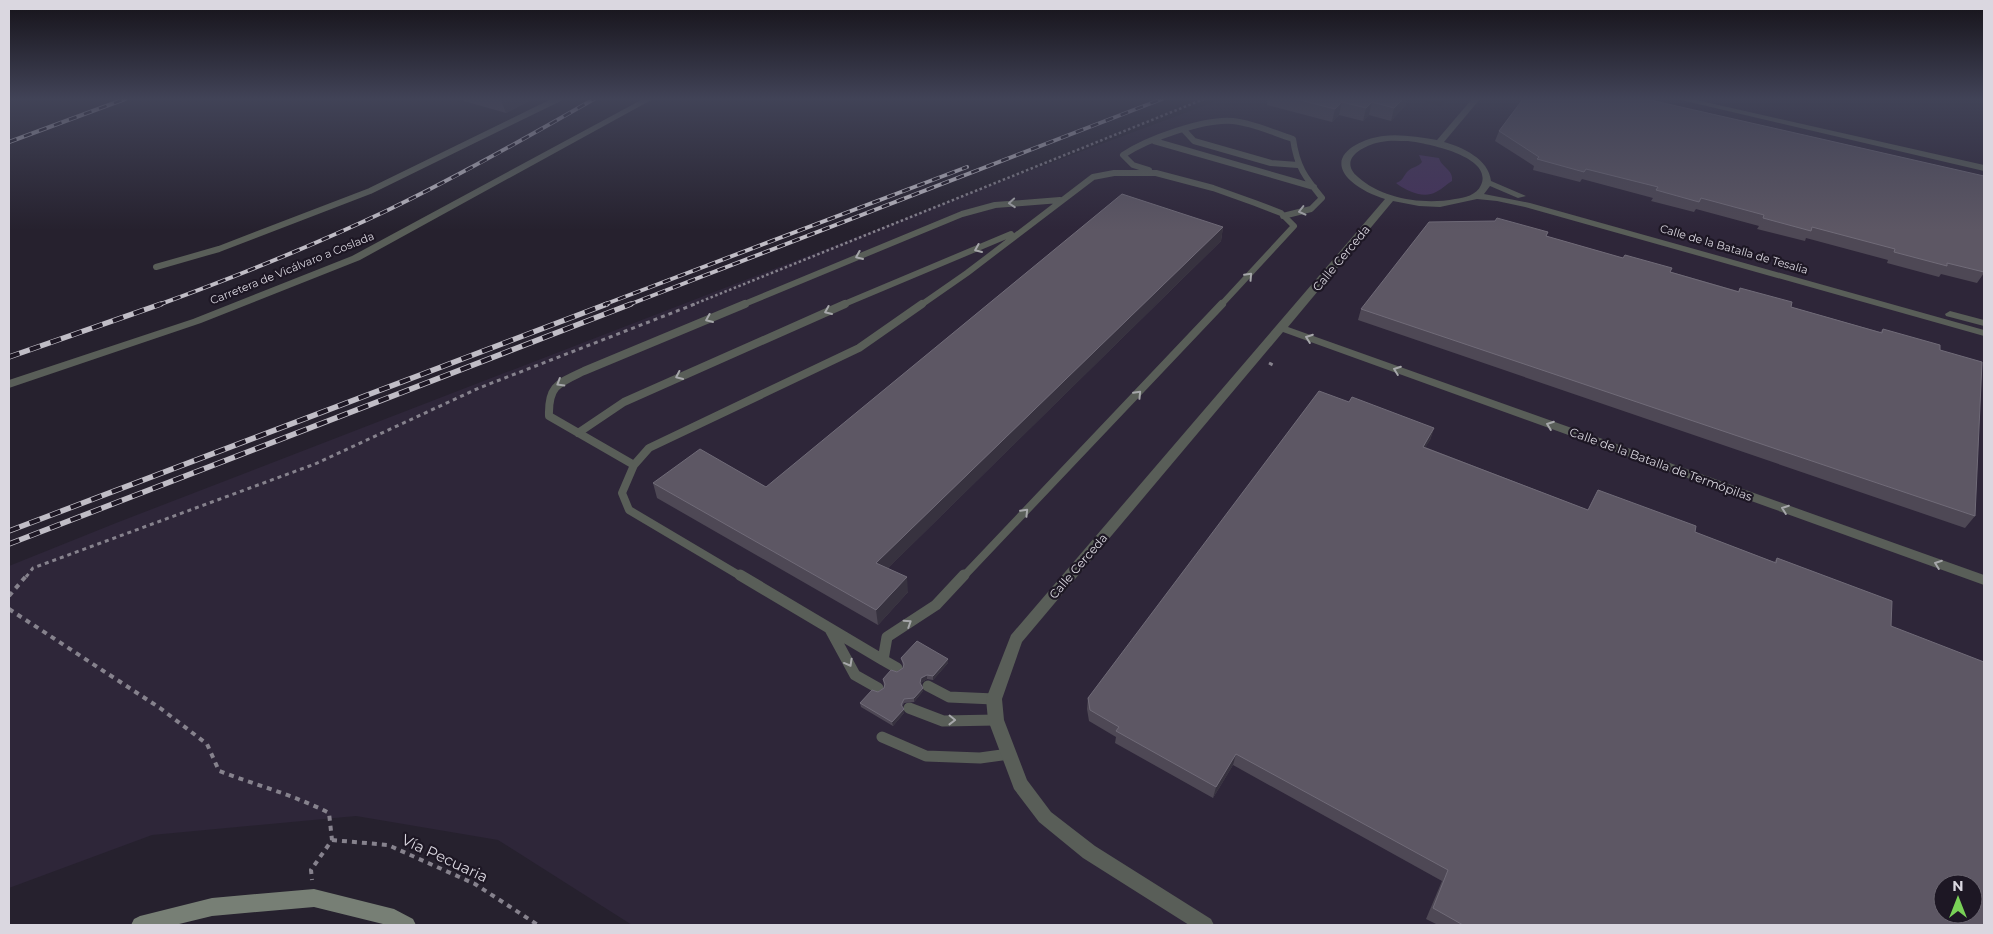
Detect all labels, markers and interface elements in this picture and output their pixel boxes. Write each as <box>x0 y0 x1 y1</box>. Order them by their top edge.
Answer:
one-way arrow <box>1008 198 1016 209</box>
one-way arrow <box>1298 205 1307 216</box>
street label: Calle de la Batalla de Tesalia <box>1658 221 1810 277</box>
street label: Calle Cerceda <box>1309 222 1373 294</box>
street label: Carretera de Vicálvaro a Coslada <box>208 229 376 307</box>
one-way arrow <box>974 243 983 253</box>
one-way arrow <box>855 250 864 261</box>
one-way arrow <box>1243 273 1252 282</box>
one-way arrow <box>824 304 833 315</box>
one-way arrow <box>705 312 714 323</box>
one-way arrow <box>1305 334 1314 344</box>
one-way arrow <box>1393 366 1402 376</box>
one-way arrow <box>675 370 684 381</box>
one-way arrow <box>557 377 566 387</box>
one-way arrow <box>1132 391 1141 400</box>
one-way arrow <box>1546 421 1555 431</box>
street label: Calle de la Batalla de Termópilas <box>1568 424 1755 504</box>
one-way arrow <box>1782 505 1790 515</box>
one-way arrow <box>1019 508 1028 517</box>
street label: Calle Cerceda <box>1046 530 1110 602</box>
one-way arrow <box>1935 560 1943 570</box>
one-way arrow <box>902 620 912 629</box>
one-way arrow <box>843 658 853 667</box>
one-way arrow <box>948 715 956 726</box>
street label: Vía Pecuaria <box>399 830 491 886</box>
north arrow <box>1933 874 1983 924</box>
text: N <box>1952 877 1964 895</box>

